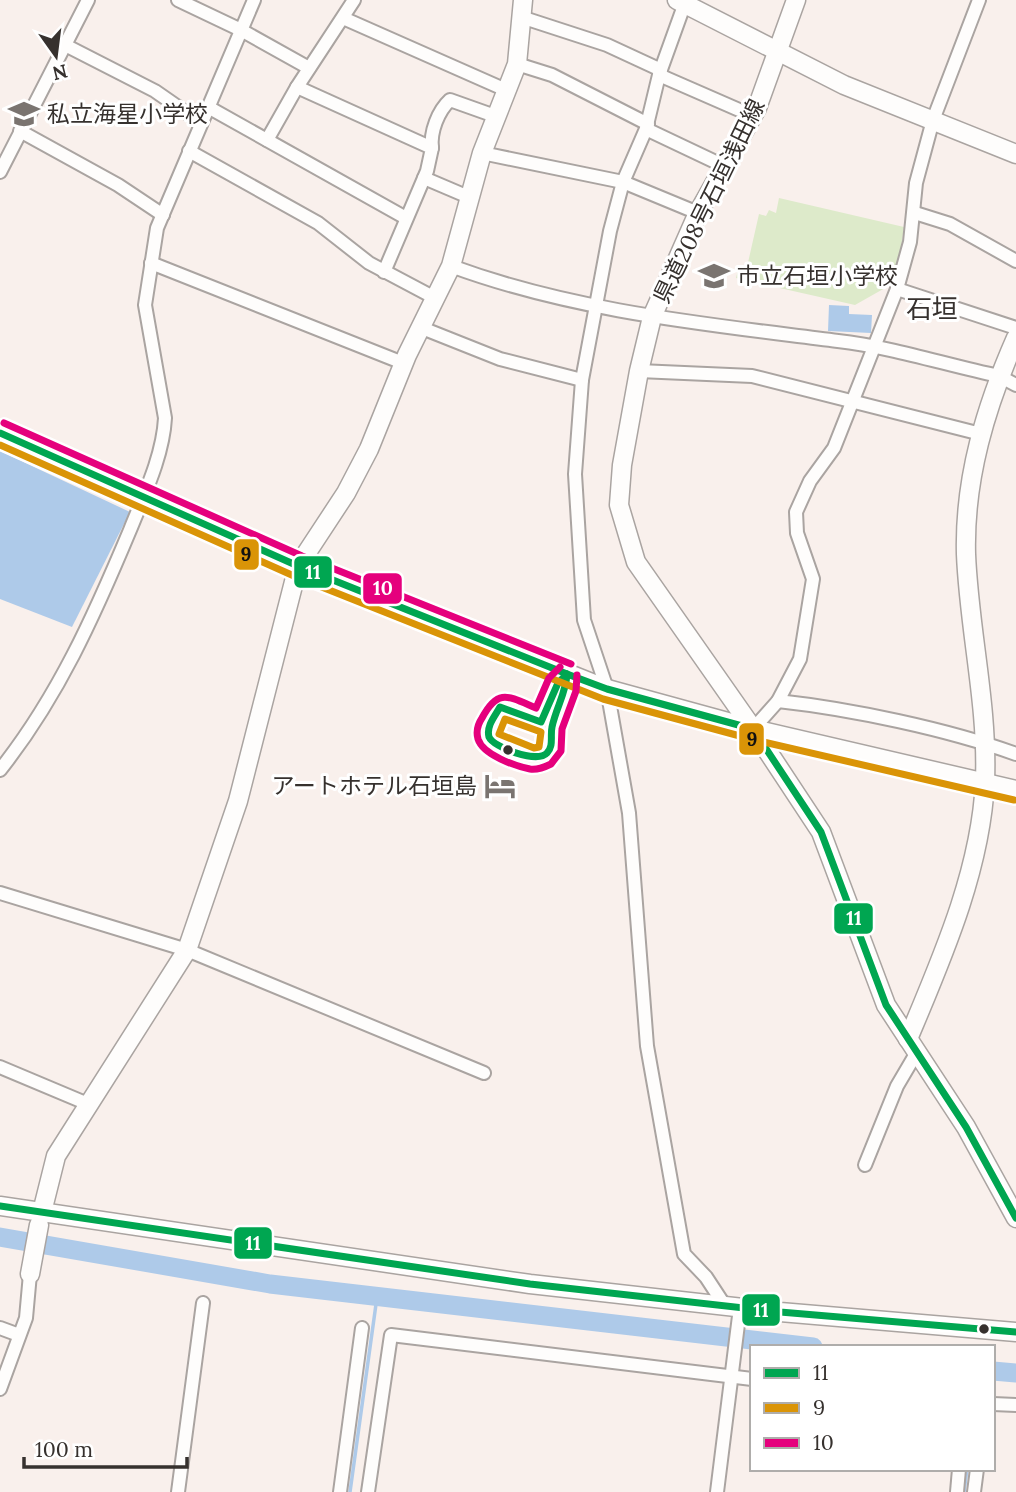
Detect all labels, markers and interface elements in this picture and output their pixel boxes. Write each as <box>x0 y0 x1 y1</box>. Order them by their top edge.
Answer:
north arrow <box>21 21 91 91</box>
text: N <box>50 59 70 86</box>
street label: 県道208号石垣浅田線 <box>647 94 771 308</box>
school or university icon: 私立海星小学校 <box>7 97 41 131</box>
place label: 私立海星小学校 <box>47 99 208 128</box>
school or university icon: 市立石垣小学校 <box>697 259 731 293</box>
place label: 市立石垣小学校 <box>737 261 898 290</box>
district label: 石垣 <box>906 292 958 325</box>
line badge: 9 <box>233 538 260 571</box>
text: 9 <box>241 542 252 566</box>
line badge: 11 <box>293 555 333 589</box>
text: 11 <box>305 560 321 584</box>
line badge: 10 <box>362 572 403 605</box>
text: 10 <box>373 576 393 600</box>
line badge: 9 <box>738 722 765 756</box>
text: 9 <box>747 727 758 751</box>
unlabelled marker <box>501 743 515 757</box>
hotel icon: アートホテル石垣島 <box>483 769 517 803</box>
place label: アートホテル石垣島 <box>271 771 477 800</box>
line badge: 11 <box>833 902 874 935</box>
text: 11 <box>846 906 862 930</box>
line badge: 11 <box>233 1226 273 1260</box>
text: 11 <box>245 1231 261 1255</box>
line badge: 11 <box>741 1293 781 1327</box>
text: 11 <box>753 1298 769 1322</box>
unlabelled marker <box>977 1322 991 1336</box>
legend <box>750 1345 995 1471</box>
text: 11 <box>813 1359 828 1386</box>
text: 9 <box>813 1394 825 1421</box>
scale bar <box>24 1426 187 1470</box>
text: 10 <box>813 1429 834 1456</box>
text: 100 m <box>35 1436 93 1463</box>

